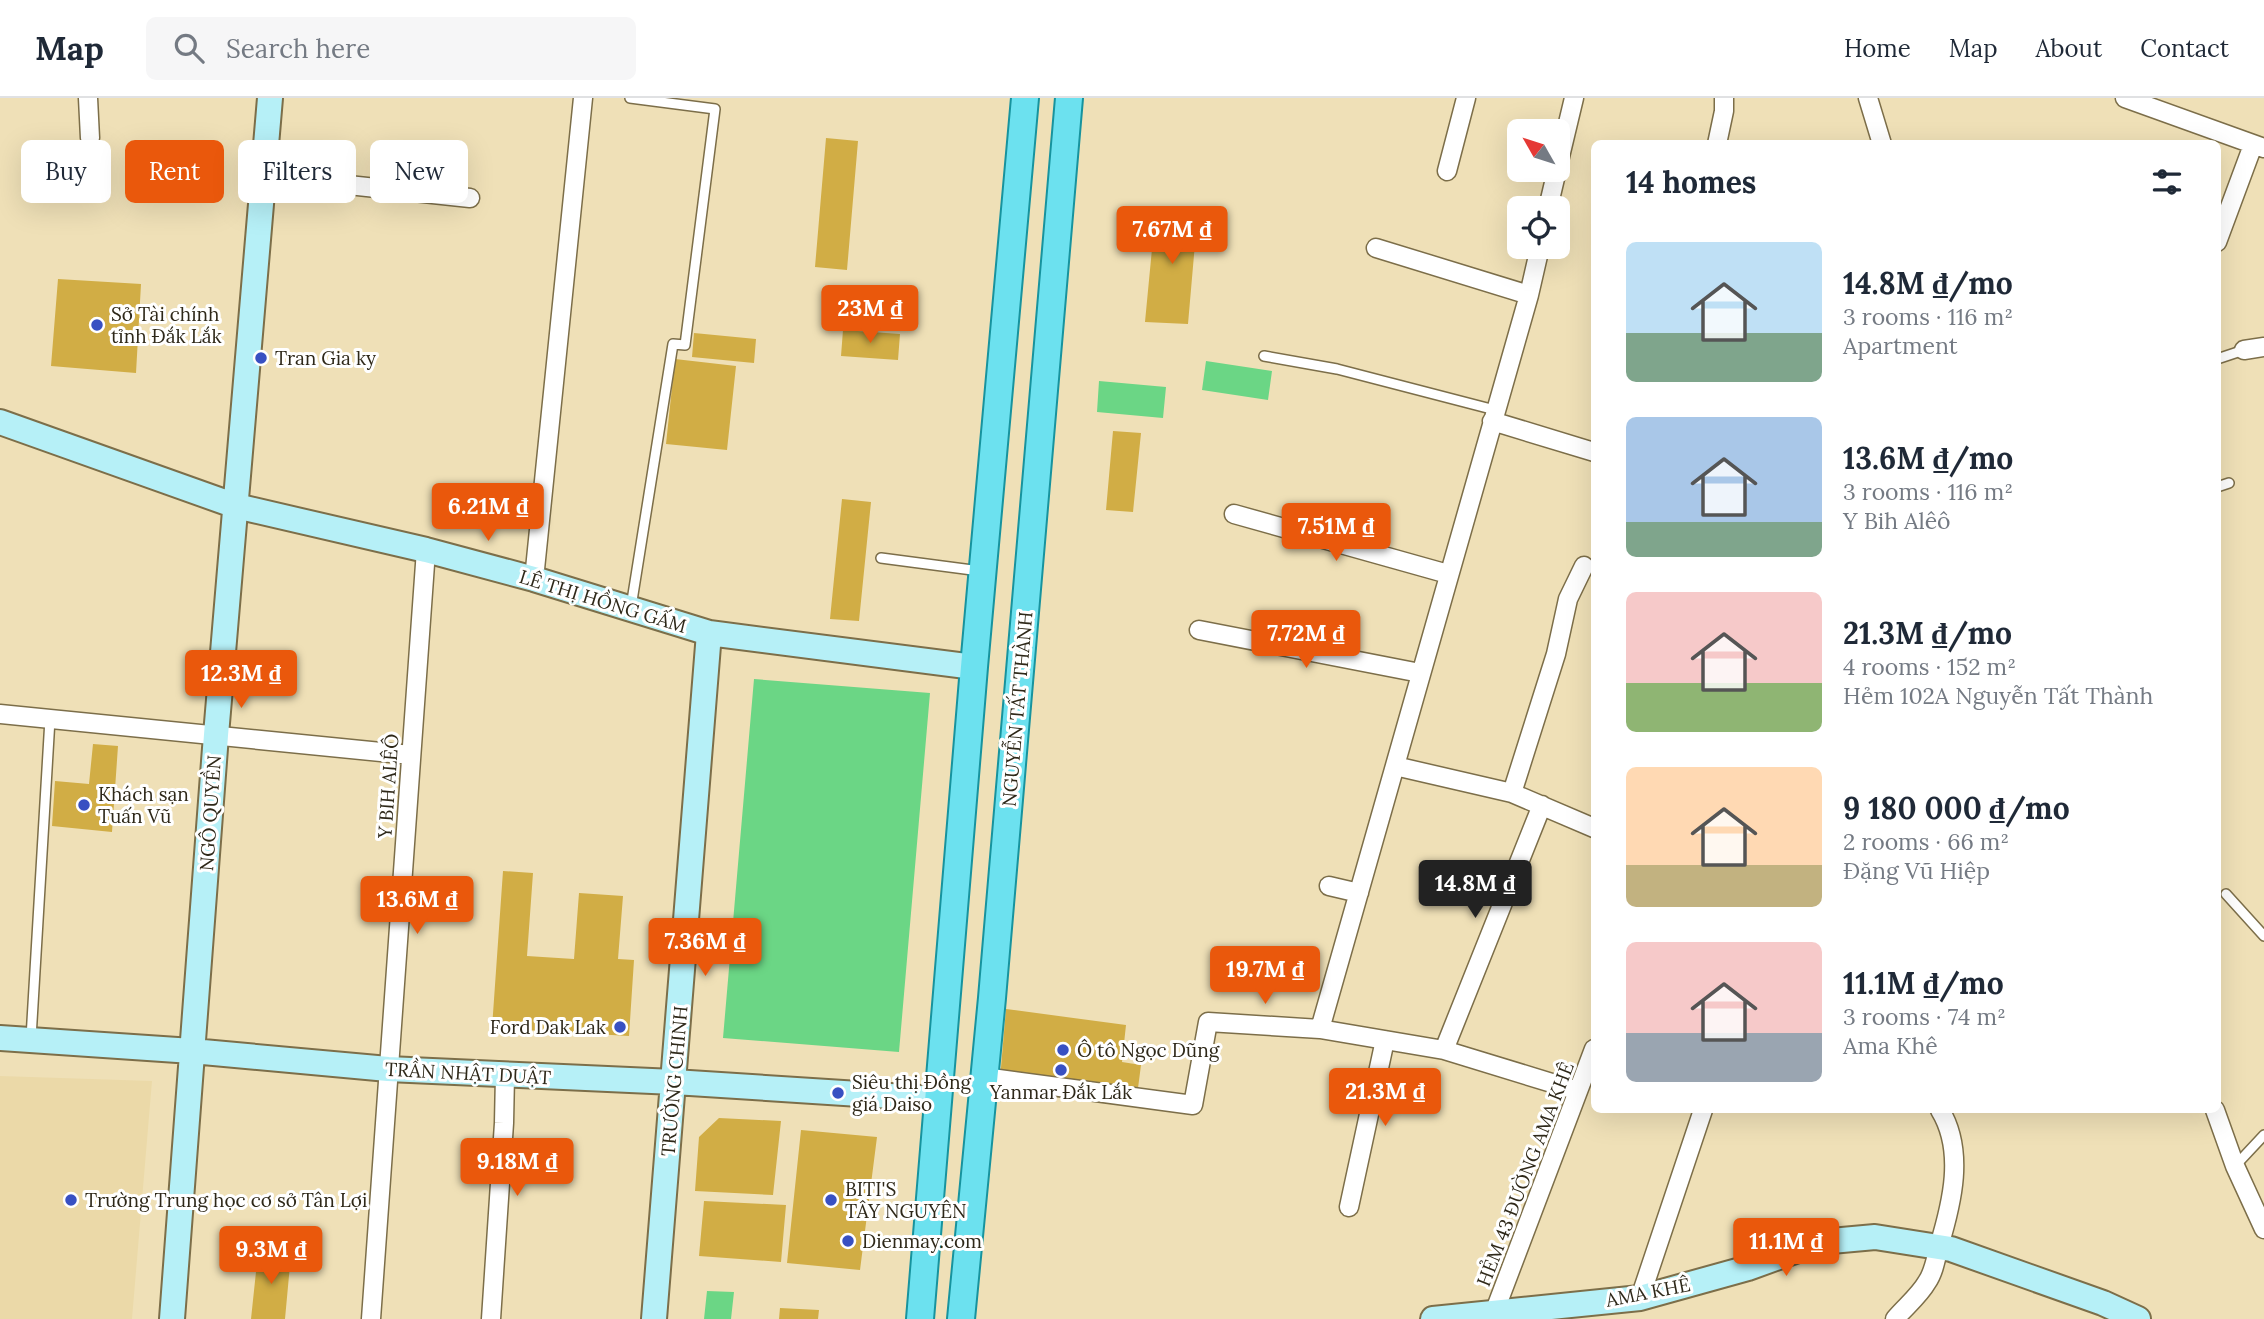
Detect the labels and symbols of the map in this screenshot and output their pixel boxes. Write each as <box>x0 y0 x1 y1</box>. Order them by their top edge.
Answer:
north arrow <box>1507 119 1570 182</box>
pin: 7.67M ₫ <box>1107 206 1237 266</box>
pin: 23M ₫ <box>821 286 919 345</box>
place label: Sở Tài chính tỉnh Đắk Lắk <box>111 302 223 348</box>
marker: Sở Tài chính tỉnh Đắk Lắk <box>89 317 105 333</box>
place label: Tran Gia ky <box>275 346 376 370</box>
marker: Tran Gia ky <box>253 350 269 366</box>
pin: 6.21M ₫ <box>423 484 553 543</box>
pin: 7.51M ₫ <box>1271 504 1401 563</box>
street label: LÊ THỊ HỒNG GẤM <box>516 562 690 638</box>
street label: NGUYỄN TẤT THÀNH <box>996 610 1037 808</box>
pin: 7.72M ₫ <box>1241 610 1371 670</box>
pin: 12.3M ₫ <box>176 650 306 710</box>
street label: Y BIH ALÊÔ <box>372 733 404 840</box>
street label: NGÔ QUYỀN <box>192 754 226 872</box>
place label: Khách sạn Tuấn Vũ <box>98 782 189 828</box>
marker: Khách sạn Tuấn Vũ <box>76 797 92 813</box>
pin: 14.8M ₫ <box>1410 860 1540 920</box>
pin: 13.6M ₫ <box>352 876 482 936</box>
pin: 7.36M ₫ <box>640 918 770 978</box>
pin: 19.7M ₫ <box>1200 946 1330 1006</box>
street label: TRƯỜNG CHINH <box>654 1005 693 1157</box>
place label: Ford Dak Lak <box>490 1015 607 1039</box>
marker: Ford Dak Lak <box>612 1019 628 1035</box>
place label: Ô tô Ngọc Dũng <box>1077 1038 1220 1062</box>
marker: Ô tô Ngọc Dũng <box>1055 1042 1071 1058</box>
street label: TRẦN NHẬT DUẬT <box>384 1055 552 1089</box>
street label: HẺM 43 ĐƯỜNG AMA KHÊ <box>1470 1058 1579 1289</box>
marker: Yanmar Đắk Lắk <box>1053 1062 1069 1078</box>
pin: 21.3M ₫ <box>1320 1068 1450 1128</box>
place label: Siêu thị Đồng giá Daiso <box>852 1070 972 1116</box>
place label: Yanmar Đắk Lắk <box>989 1080 1133 1104</box>
marker: Siêu thị Đồng giá Daiso <box>830 1085 846 1101</box>
pin: 9.18M ₫ <box>452 1138 582 1198</box>
place label: BITI'S TÂY NGUYÊN <box>845 1177 966 1223</box>
place label: Trường Trung học cơ sở Tân Lợi <box>85 1188 367 1212</box>
marker: Trường Trung học cơ sở Tân Lợi <box>63 1192 79 1208</box>
marker: BITI'S TÂY NGUYÊN <box>823 1192 839 1208</box>
pin: 11.1M ₫ <box>1721 1218 1851 1278</box>
pin: 9.3M ₫ <box>214 1226 328 1286</box>
place label: Dienmay.com <box>862 1229 982 1253</box>
marker: Dienmay.com <box>840 1233 856 1249</box>
street label: AMA KHÊ <box>1603 1272 1692 1312</box>

